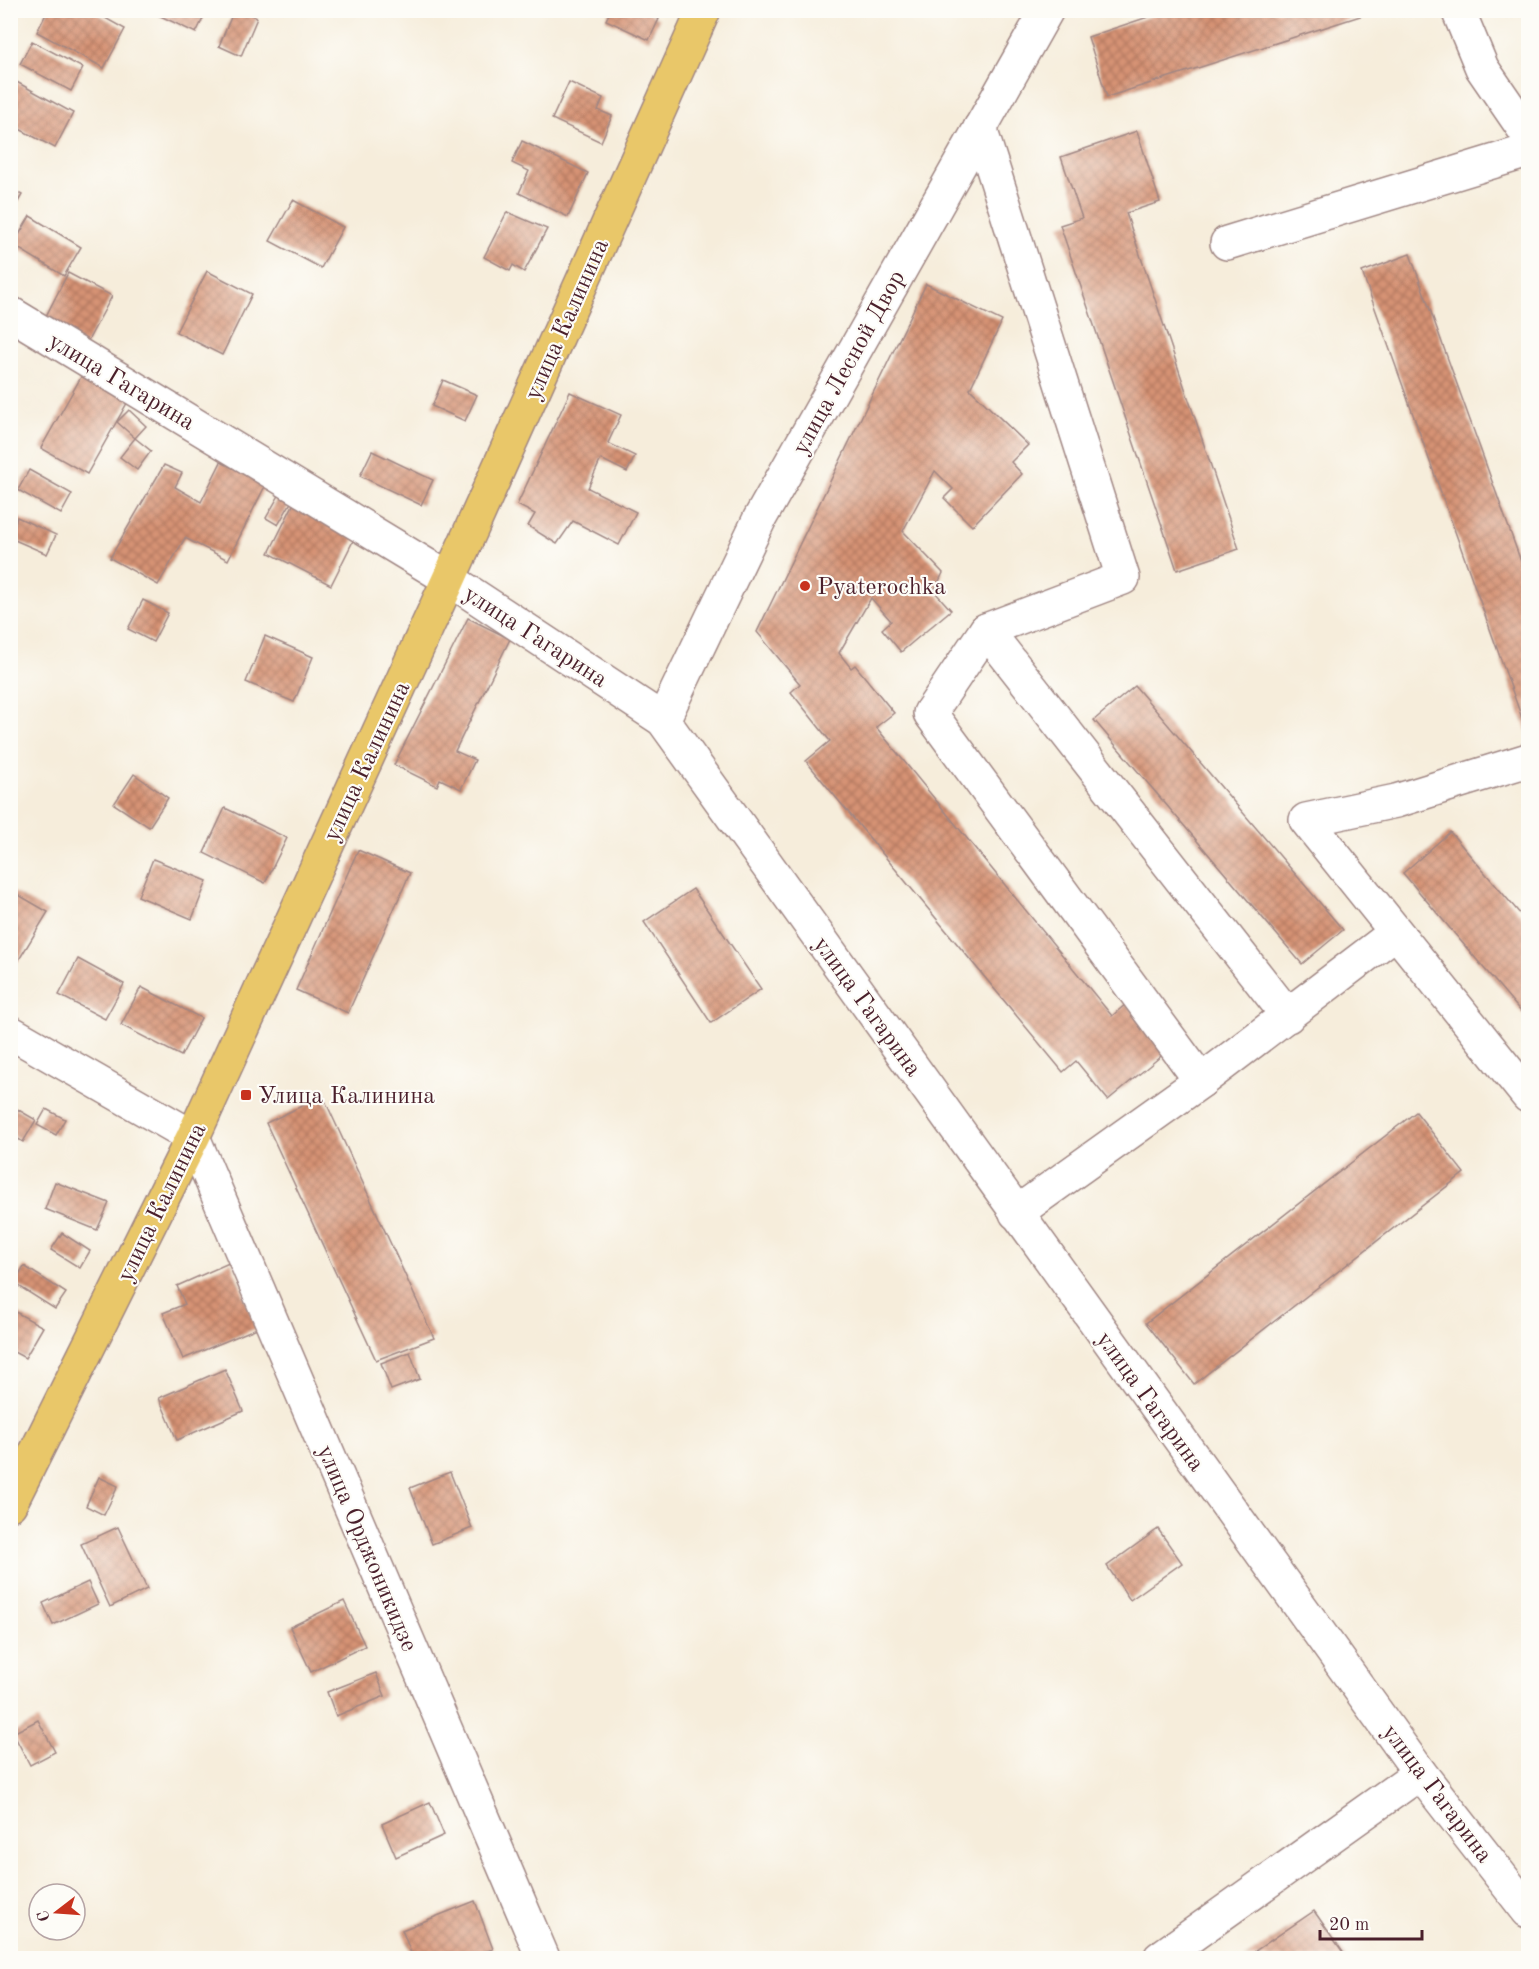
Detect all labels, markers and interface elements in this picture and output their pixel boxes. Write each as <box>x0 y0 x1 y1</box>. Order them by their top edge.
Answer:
street label: улица Калинина <box>522 236 614 404</box>
street label: улица Лесной Двор <box>789 267 910 459</box>
street label: улица Гагарина <box>44 330 198 436</box>
place label: Pyaterochka <box>817 576 946 600</box>
marker: Pyaterochka <box>798 579 812 593</box>
street label: улица Гагарина <box>459 582 611 693</box>
street label: улица Калинина <box>320 678 415 846</box>
street label: улица Гагарина <box>808 933 925 1082</box>
place label: Улица Калинина <box>258 1085 435 1109</box>
marker: Улица Калинина <box>239 1088 253 1102</box>
street label: улица Калинина <box>114 1120 212 1286</box>
street label: улица Гагарина <box>1091 1328 1208 1477</box>
street label: улица Орджоникидзе <box>312 1442 421 1656</box>
street label: улица Гагарина <box>1377 1721 1496 1868</box>
north arrow <box>27 1882 87 1942</box>
scale bar <box>1320 1903 1422 1941</box>
text: С <box>35 1908 54 1923</box>
text: 20 m <box>1329 1916 1369 1934</box>

